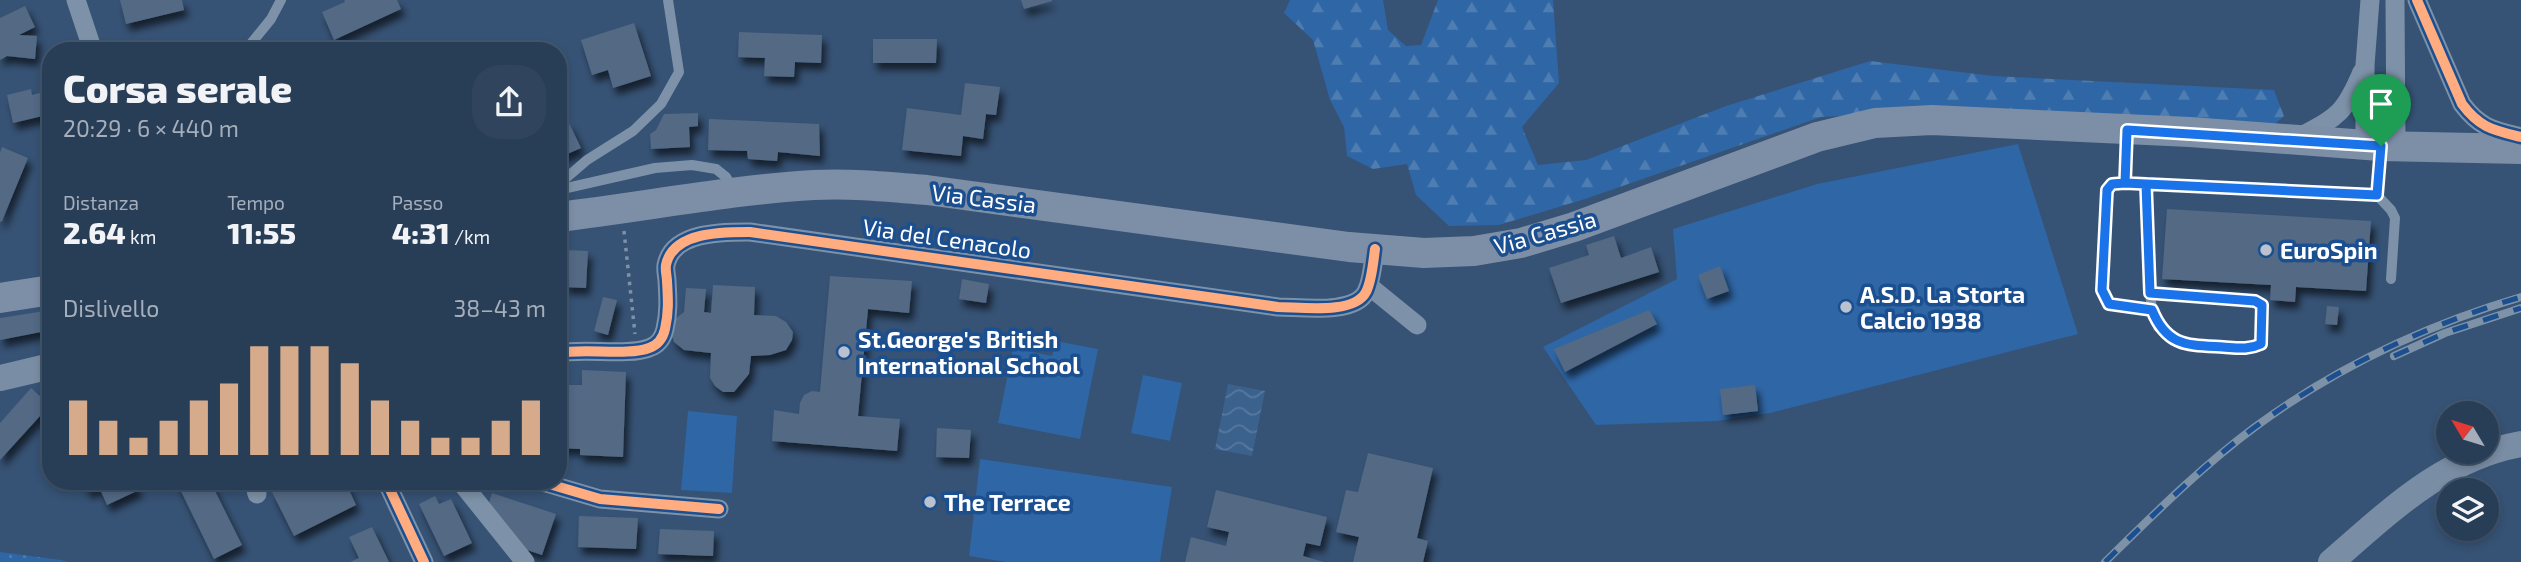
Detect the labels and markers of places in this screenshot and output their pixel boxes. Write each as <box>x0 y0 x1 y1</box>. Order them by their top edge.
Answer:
pin <box>2351 74 2411 146</box>
place label: EuroSpin <box>2280 236 2377 264</box>
marker: EuroSpin <box>2258 242 2274 258</box>
place label: A.S.D. La Storta Calcio 1938 <box>1860 280 2025 334</box>
marker: A.S.D. La Storta Calcio 1938 <box>1838 299 1854 315</box>
place label: St.George's British International School <box>858 325 1080 379</box>
marker: St.George's British International School <box>836 344 852 360</box>
place label: The Terrace <box>944 488 1071 516</box>
marker: The Terrace <box>922 494 938 510</box>

